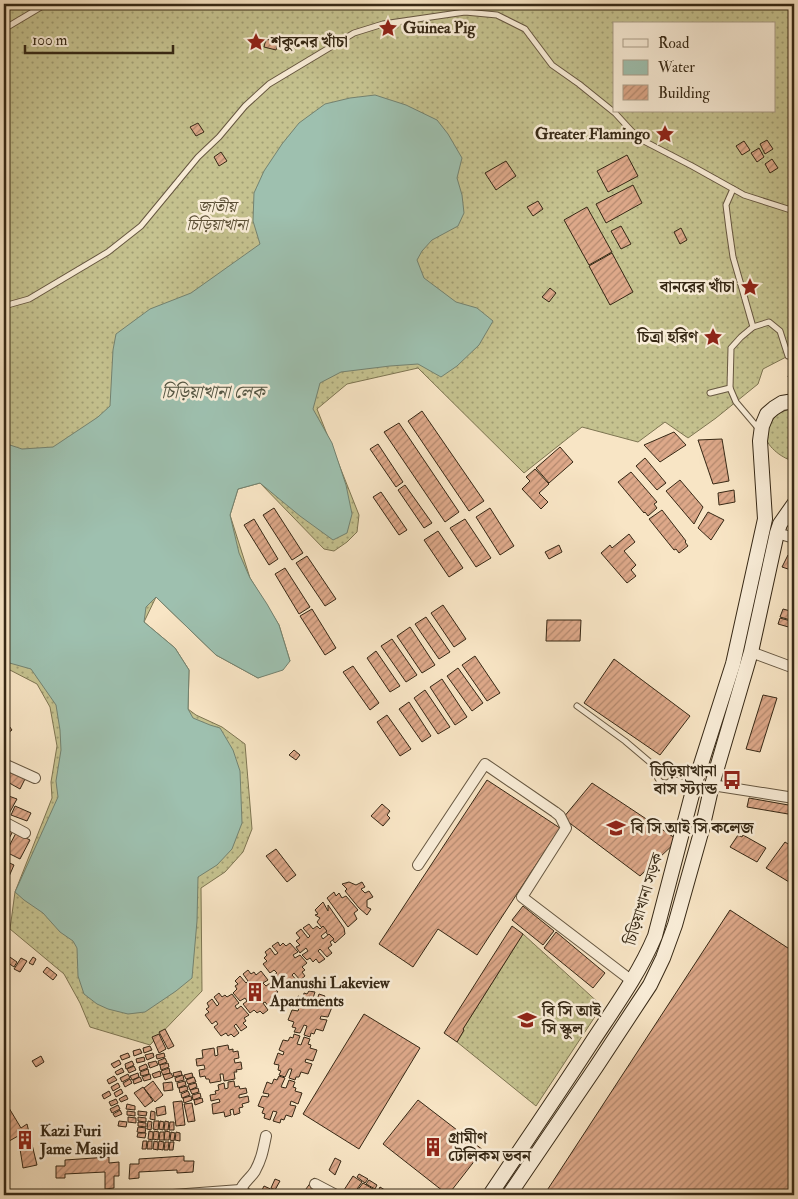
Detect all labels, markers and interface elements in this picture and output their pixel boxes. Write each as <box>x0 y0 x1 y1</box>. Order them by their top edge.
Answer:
place icon: Guinea Pig <box>377 17 399 39</box>
place label: Guinea Pig <box>403 18 476 39</box>
scale bar <box>25 22 172 54</box>
legend <box>613 22 776 112</box>
text: 100 m <box>32 31 68 50</box>
place icon: শকুনের খাঁচা <box>245 31 267 53</box>
place label: শকুনের খাঁচা <box>270 32 348 52</box>
text: Road <box>658 34 690 53</box>
text: Water <box>657 58 695 77</box>
text: Building <box>658 84 710 103</box>
place icon: Greater Flamingo <box>654 123 676 145</box>
place label: Greater Flamingo <box>535 124 650 145</box>
park label: জাতীয় চিড়িয়াখানা <box>186 197 249 235</box>
place icon: বানরের খাঁচা <box>739 276 761 298</box>
place label: বানরের খাঁচা <box>659 277 735 297</box>
place icon: চিত্রা হরিণ <box>702 326 724 348</box>
place label: চিত্রা হরিণ <box>636 327 699 347</box>
water label: চিড়িয়াখানা লেক <box>161 381 268 404</box>
place label: চিড়িয়াখানা বাস স্ট্যান্ড <box>649 761 718 799</box>
bus stop icon: চিড়িয়াখানা বাস স্ট্যান্ড <box>721 769 743 791</box>
school or university icon: বি সি আই সি কলেজ <box>605 817 627 839</box>
place label: বি সি আই সি কলেজ <box>630 818 755 838</box>
street label: চিড়িয়াখানা সড়ক <box>620 850 668 948</box>
place label: Manushi Lakeview Apartments <box>269 973 391 1012</box>
building icon: Manushi Lakeview Apartments <box>244 981 266 1003</box>
place label: বি সি আই সি স্কুল <box>541 1001 602 1040</box>
school or university icon: বি সি আই সি স্কুল <box>516 1009 538 1031</box>
place label: Kazi Furi Jame Masjid <box>39 1121 118 1160</box>
place label: গ্রামীণ টেলিকম ভবন <box>448 1128 532 1166</box>
building icon: Kazi Furi Jame Masjid <box>14 1129 36 1151</box>
building icon: গ্রামীণ টেলিকম ভবন <box>422 1136 444 1158</box>

